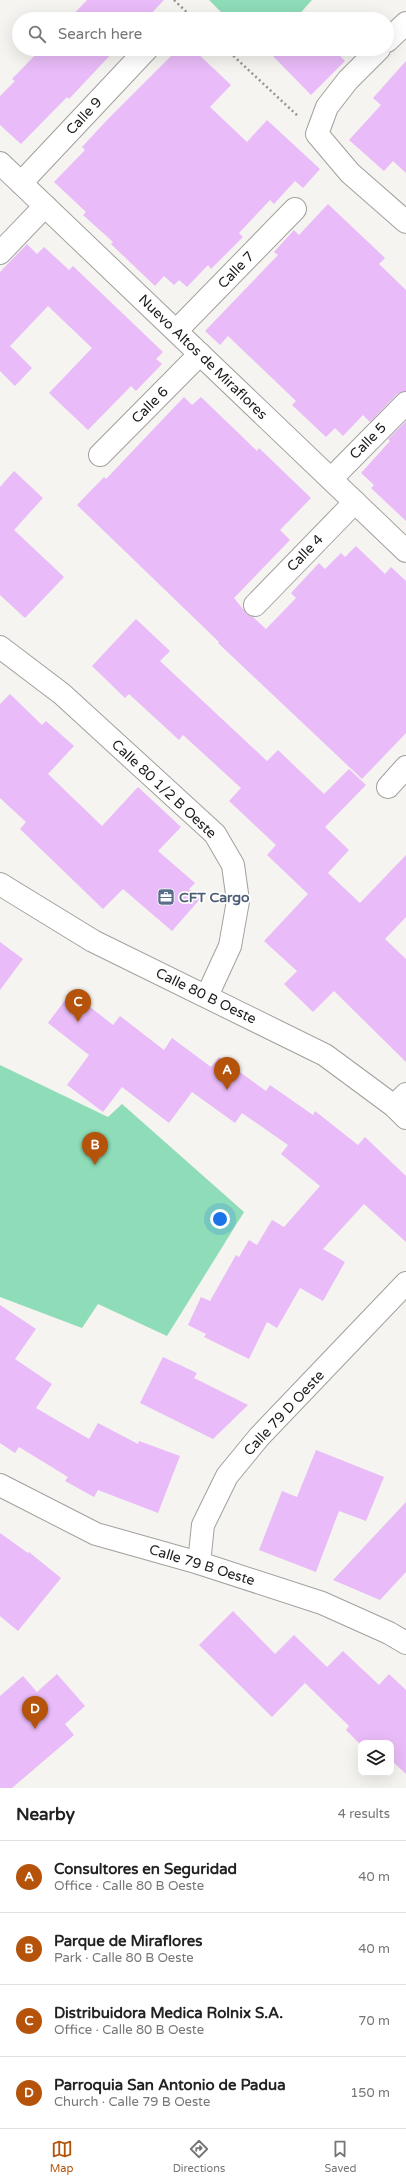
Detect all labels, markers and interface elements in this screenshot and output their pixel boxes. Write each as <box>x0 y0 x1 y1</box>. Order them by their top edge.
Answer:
search box <box>12 12 394 56</box>
icon: search <box>26 23 48 45</box>
text: Search here <box>58 25 142 43</box>
street label: Calle 9 <box>62 94 106 138</box>
street label: Calle 7 <box>214 248 258 292</box>
street label: Nuevo Altos de Miraflores <box>135 291 271 423</box>
street label: Calle 6 <box>128 383 172 427</box>
street label: Calle 5 <box>346 419 390 463</box>
street label: Calle 4 <box>283 531 327 575</box>
street label: Calle 80 1/2 B Oeste <box>108 736 220 842</box>
office icon: CFT Cargo <box>156 887 176 907</box>
place label: CFT Cargo <box>179 889 250 906</box>
street label: Calle 80 B Oeste <box>153 964 259 1028</box>
pin: C <box>65 989 91 1022</box>
pin: A <box>214 1057 240 1090</box>
pin: B <box>82 1132 108 1165</box>
your location <box>210 1209 230 1229</box>
street label: Calle 79 D Oeste <box>240 1367 328 1459</box>
street label: Calle 79 B Oeste <box>147 1541 257 1589</box>
pin: D <box>22 1696 48 1729</box>
map controls <box>358 1740 394 1776</box>
button: layers <box>358 1740 394 1776</box>
text: Nearby <box>16 1804 75 1825</box>
text: 4 results <box>338 1806 390 1822</box>
text: Consultores en Seguridad <box>54 1860 237 1878</box>
text: A <box>24 1869 34 1885</box>
text: 40 m <box>358 1869 390 1885</box>
text: Office · Calle 80 B Oeste <box>54 1878 204 1894</box>
text: Parque de Miraflores <box>54 1932 202 1950</box>
text: B <box>24 1941 34 1957</box>
text: 40 m <box>358 1941 390 1957</box>
text: Park · Calle 80 B Oeste <box>54 1950 194 1966</box>
text: Distribuidora Medica Rolnix S.A. <box>54 2004 283 2022</box>
text: C <box>24 2013 34 2029</box>
text: 70 m <box>358 2013 390 2029</box>
text: Office · Calle 80 B Oeste <box>54 2022 204 2038</box>
text: Parroquia San Antonio de Padua <box>54 2076 286 2094</box>
text: D <box>24 2085 34 2101</box>
text: 150 m <box>350 2085 390 2101</box>
text: Church · Calle 79 B Oeste <box>54 2094 210 2110</box>
tab: Map <box>50 2138 73 2175</box>
tab: Directions <box>173 2138 225 2175</box>
tab: Saved <box>325 2138 356 2175</box>

